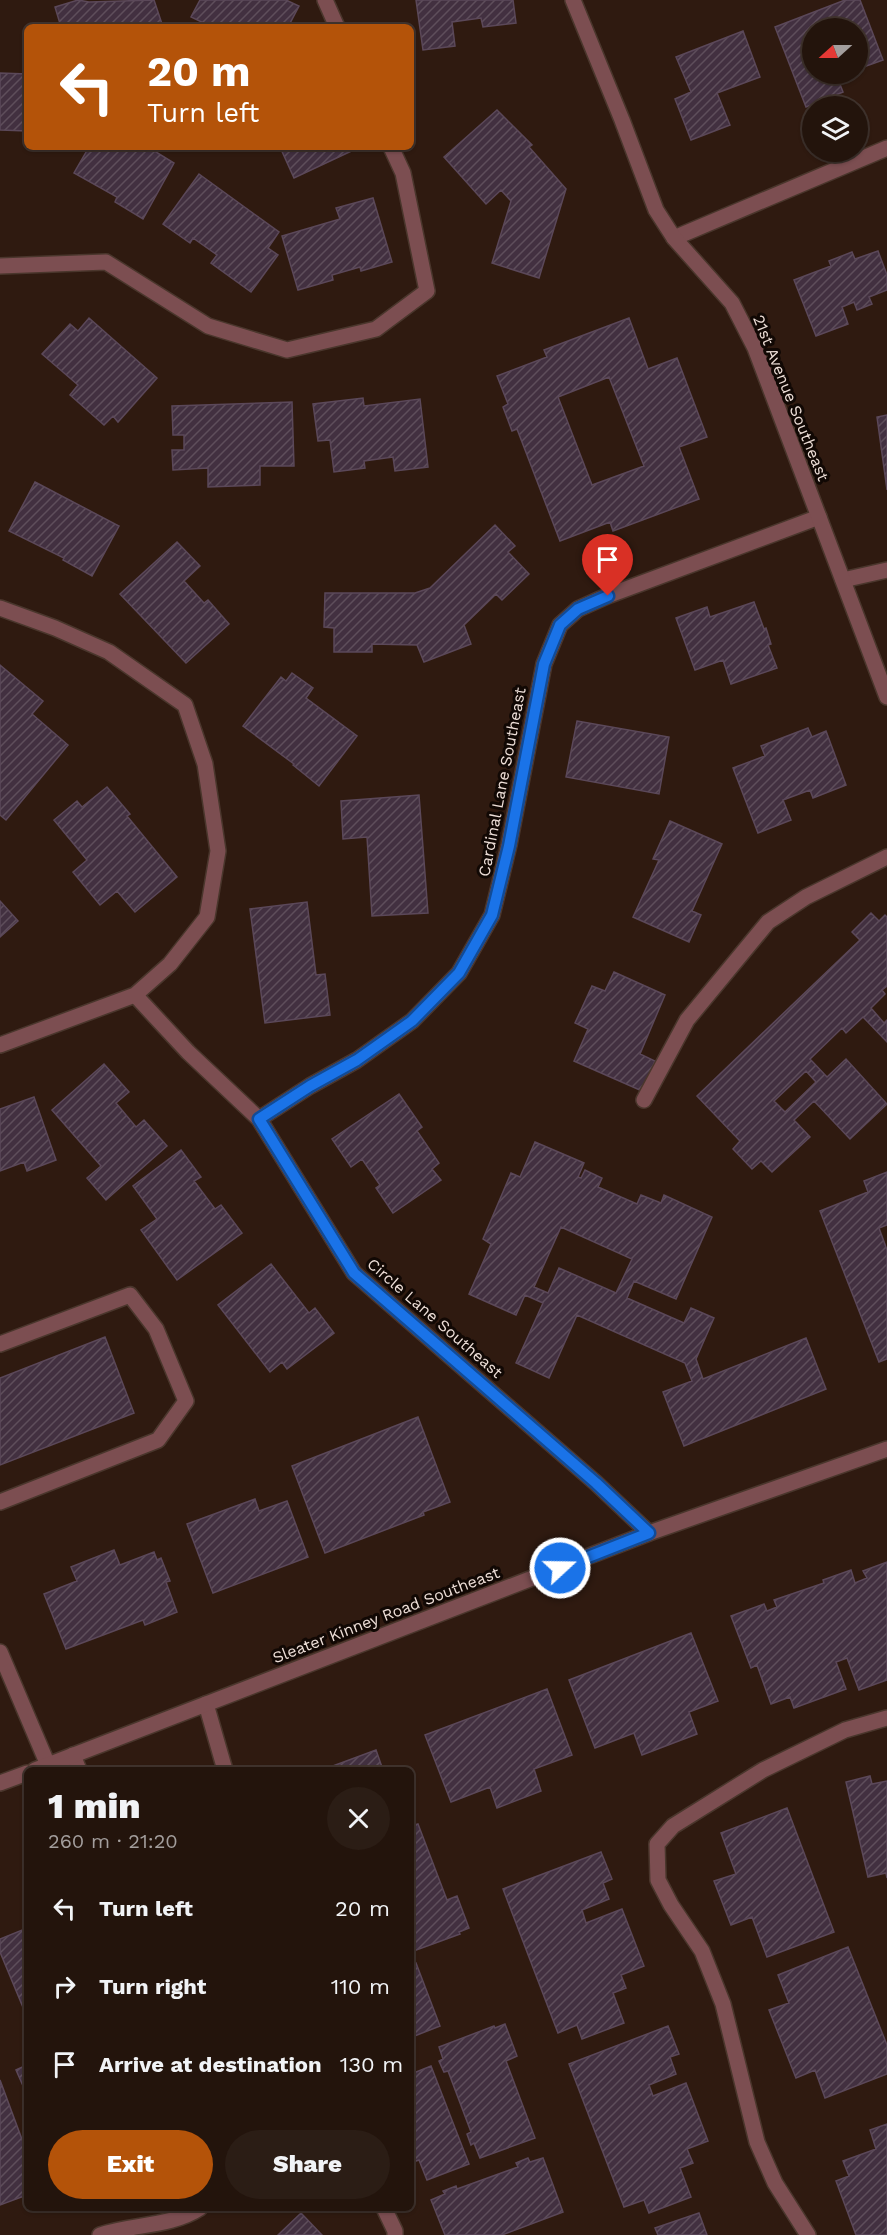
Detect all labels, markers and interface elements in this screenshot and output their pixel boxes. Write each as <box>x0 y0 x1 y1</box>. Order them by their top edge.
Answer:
north arrow <box>802 18 868 84</box>
map controls <box>802 18 868 162</box>
text: 20 m <box>147 47 251 96</box>
icon: left <box>48 48 126 126</box>
button: layers <box>802 96 868 162</box>
text: Turn left <box>147 97 259 129</box>
street label: 21st Avenue Southeast <box>749 312 833 484</box>
pin <box>582 534 633 596</box>
icon: arrive <box>591 543 624 576</box>
street label: Cardinal Lane Southeast <box>474 686 530 878</box>
street label: Circle Lane Southeast <box>363 1254 507 1382</box>
position arrow <box>528 1536 592 1600</box>
street label: Sleater Kinney Road Southeast <box>270 1563 502 1667</box>
text: 1 min <box>48 1785 141 1827</box>
button: close <box>327 1787 390 1850</box>
text: 260 m · 21:20 <box>48 1829 178 1853</box>
icon: left <box>48 1892 81 1925</box>
text: Turn left <box>99 1896 193 1921</box>
text: 20 m <box>335 1896 390 1921</box>
icon: right <box>48 1970 81 2003</box>
text: Turn right <box>99 1974 206 1999</box>
text: 110 m <box>331 1974 390 1999</box>
icon: arrive <box>48 2048 81 2081</box>
text: Arrive at destination <box>99 2052 322 2077</box>
text: 130 m <box>340 2052 403 2077</box>
button: Exit <box>48 2130 213 2199</box>
button: Share <box>225 2130 390 2199</box>

